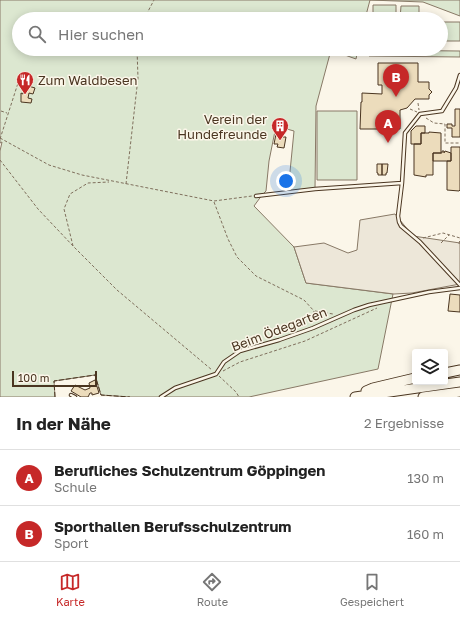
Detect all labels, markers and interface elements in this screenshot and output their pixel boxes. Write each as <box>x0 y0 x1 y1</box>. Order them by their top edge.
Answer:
search box <box>12 12 448 56</box>
icon: search <box>26 23 48 45</box>
text: Hier suchen <box>58 25 144 43</box>
pin: B <box>383 64 409 97</box>
restaurant icon: Zum Waldbesen <box>15 70 35 95</box>
place label: Zum Waldbesen <box>38 72 137 88</box>
pin: A <box>375 110 401 143</box>
place label: Verein der Hundefreunde <box>177 111 267 142</box>
building icon: Verein der Hundefreunde <box>270 116 290 141</box>
your location <box>276 171 296 191</box>
street label: Beim Ödegarten <box>229 303 329 355</box>
map controls <box>412 349 448 385</box>
button: layers <box>412 349 448 385</box>
scale bar <box>12 369 97 388</box>
text: 100 m <box>18 371 49 384</box>
text: In der Nähe <box>16 413 111 434</box>
text: 2 Ergebnisse <box>364 415 444 431</box>
text: Berufliches Schulzentrum Göppingen <box>54 461 325 479</box>
text: A <box>24 470 34 486</box>
text: 130 m <box>407 470 444 486</box>
text: Schule <box>54 479 97 495</box>
text: Sporthallen Berufsschulzentrum <box>54 517 291 535</box>
text: B <box>24 526 34 542</box>
text: 160 m <box>407 526 444 542</box>
text: Sport <box>54 535 89 551</box>
tab: Karte <box>56 571 85 608</box>
tab: Route <box>197 571 228 608</box>
tab: Gespeichert <box>340 571 404 608</box>

